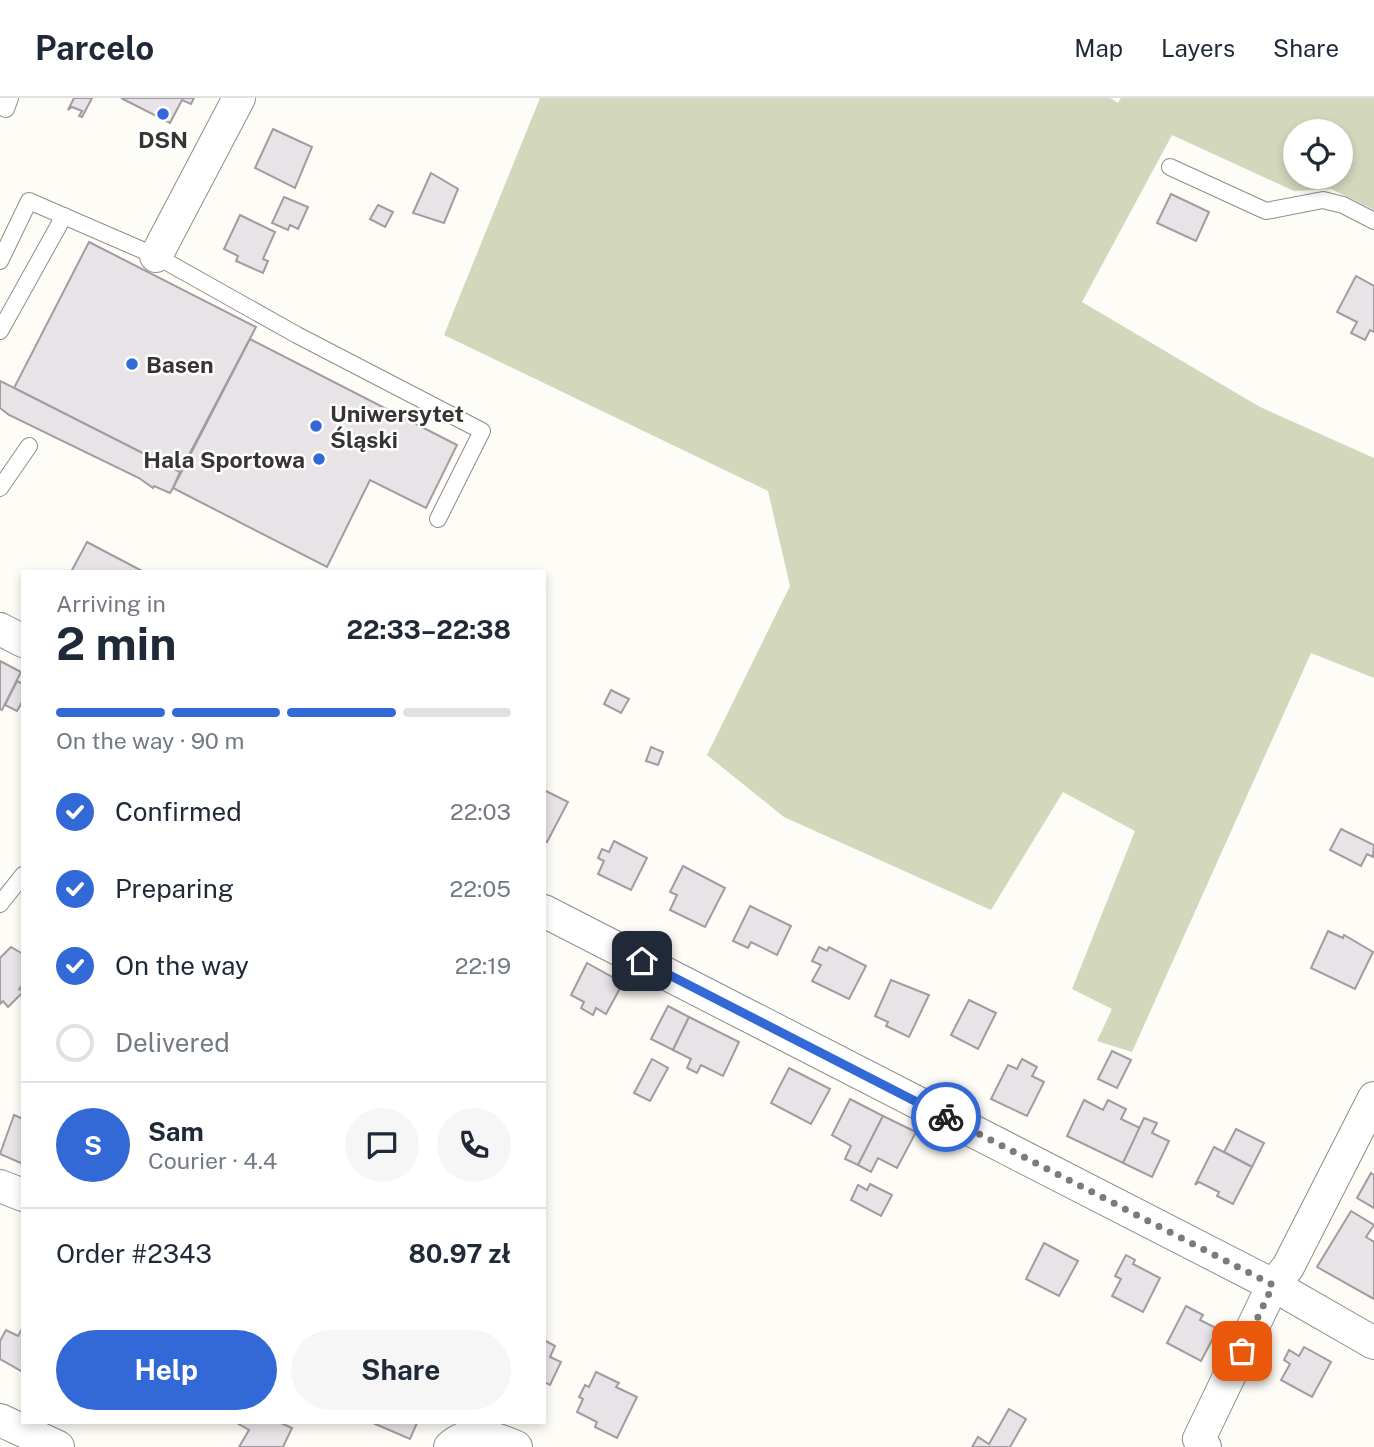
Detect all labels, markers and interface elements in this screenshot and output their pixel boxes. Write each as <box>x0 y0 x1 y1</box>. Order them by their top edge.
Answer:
text: Parcelo <box>35 29 154 67</box>
text: Map <box>1074 34 1123 62</box>
text: Layers <box>1161 34 1235 62</box>
text: Share <box>1273 34 1339 62</box>
marker: DSN <box>155 106 171 122</box>
map controls <box>1283 119 1353 189</box>
button: locate <box>1283 119 1353 189</box>
place label: DSN <box>138 126 188 153</box>
place label: Basen <box>146 351 214 378</box>
marker: Basen <box>124 356 140 372</box>
place label: Uniwersytet Śląski <box>330 400 464 453</box>
marker: Uniwersytet Śląski <box>308 418 324 434</box>
place label: Hala Sportowa <box>143 446 305 473</box>
marker: Hala Sportowa <box>311 451 327 467</box>
text: Arriving in <box>56 590 166 617</box>
text: 22:33–22:38 <box>346 614 511 645</box>
text: 2 min <box>56 616 176 670</box>
text: On the way · 90 m <box>56 727 244 754</box>
icon: check <box>56 793 94 831</box>
text: Confirmed <box>115 796 242 827</box>
text: 22:03 <box>450 798 511 825</box>
icon: check <box>56 870 94 908</box>
text: Preparing <box>115 873 234 904</box>
text: 22:05 <box>450 875 511 902</box>
pin <box>612 931 672 991</box>
icon: home <box>623 942 661 980</box>
icon: check <box>56 947 94 985</box>
text: On the way <box>115 950 249 981</box>
text: 22:19 <box>455 952 511 979</box>
text: Delivered <box>115 1027 230 1058</box>
courier <box>911 1082 981 1152</box>
icon: bike <box>927 1098 965 1136</box>
button: chat <box>345 1108 419 1182</box>
button: phone <box>437 1108 511 1182</box>
text: Sam <box>148 1116 204 1147</box>
text: S <box>84 1130 102 1161</box>
text: Courier · 4.4 <box>148 1147 277 1174</box>
text: Order #2343 <box>56 1238 212 1269</box>
text: 80.97 zł <box>408 1238 511 1269</box>
pin <box>1212 1321 1272 1381</box>
button: Help <box>56 1330 277 1410</box>
button: Share <box>291 1330 511 1410</box>
icon: bag <box>1223 1332 1261 1370</box>

